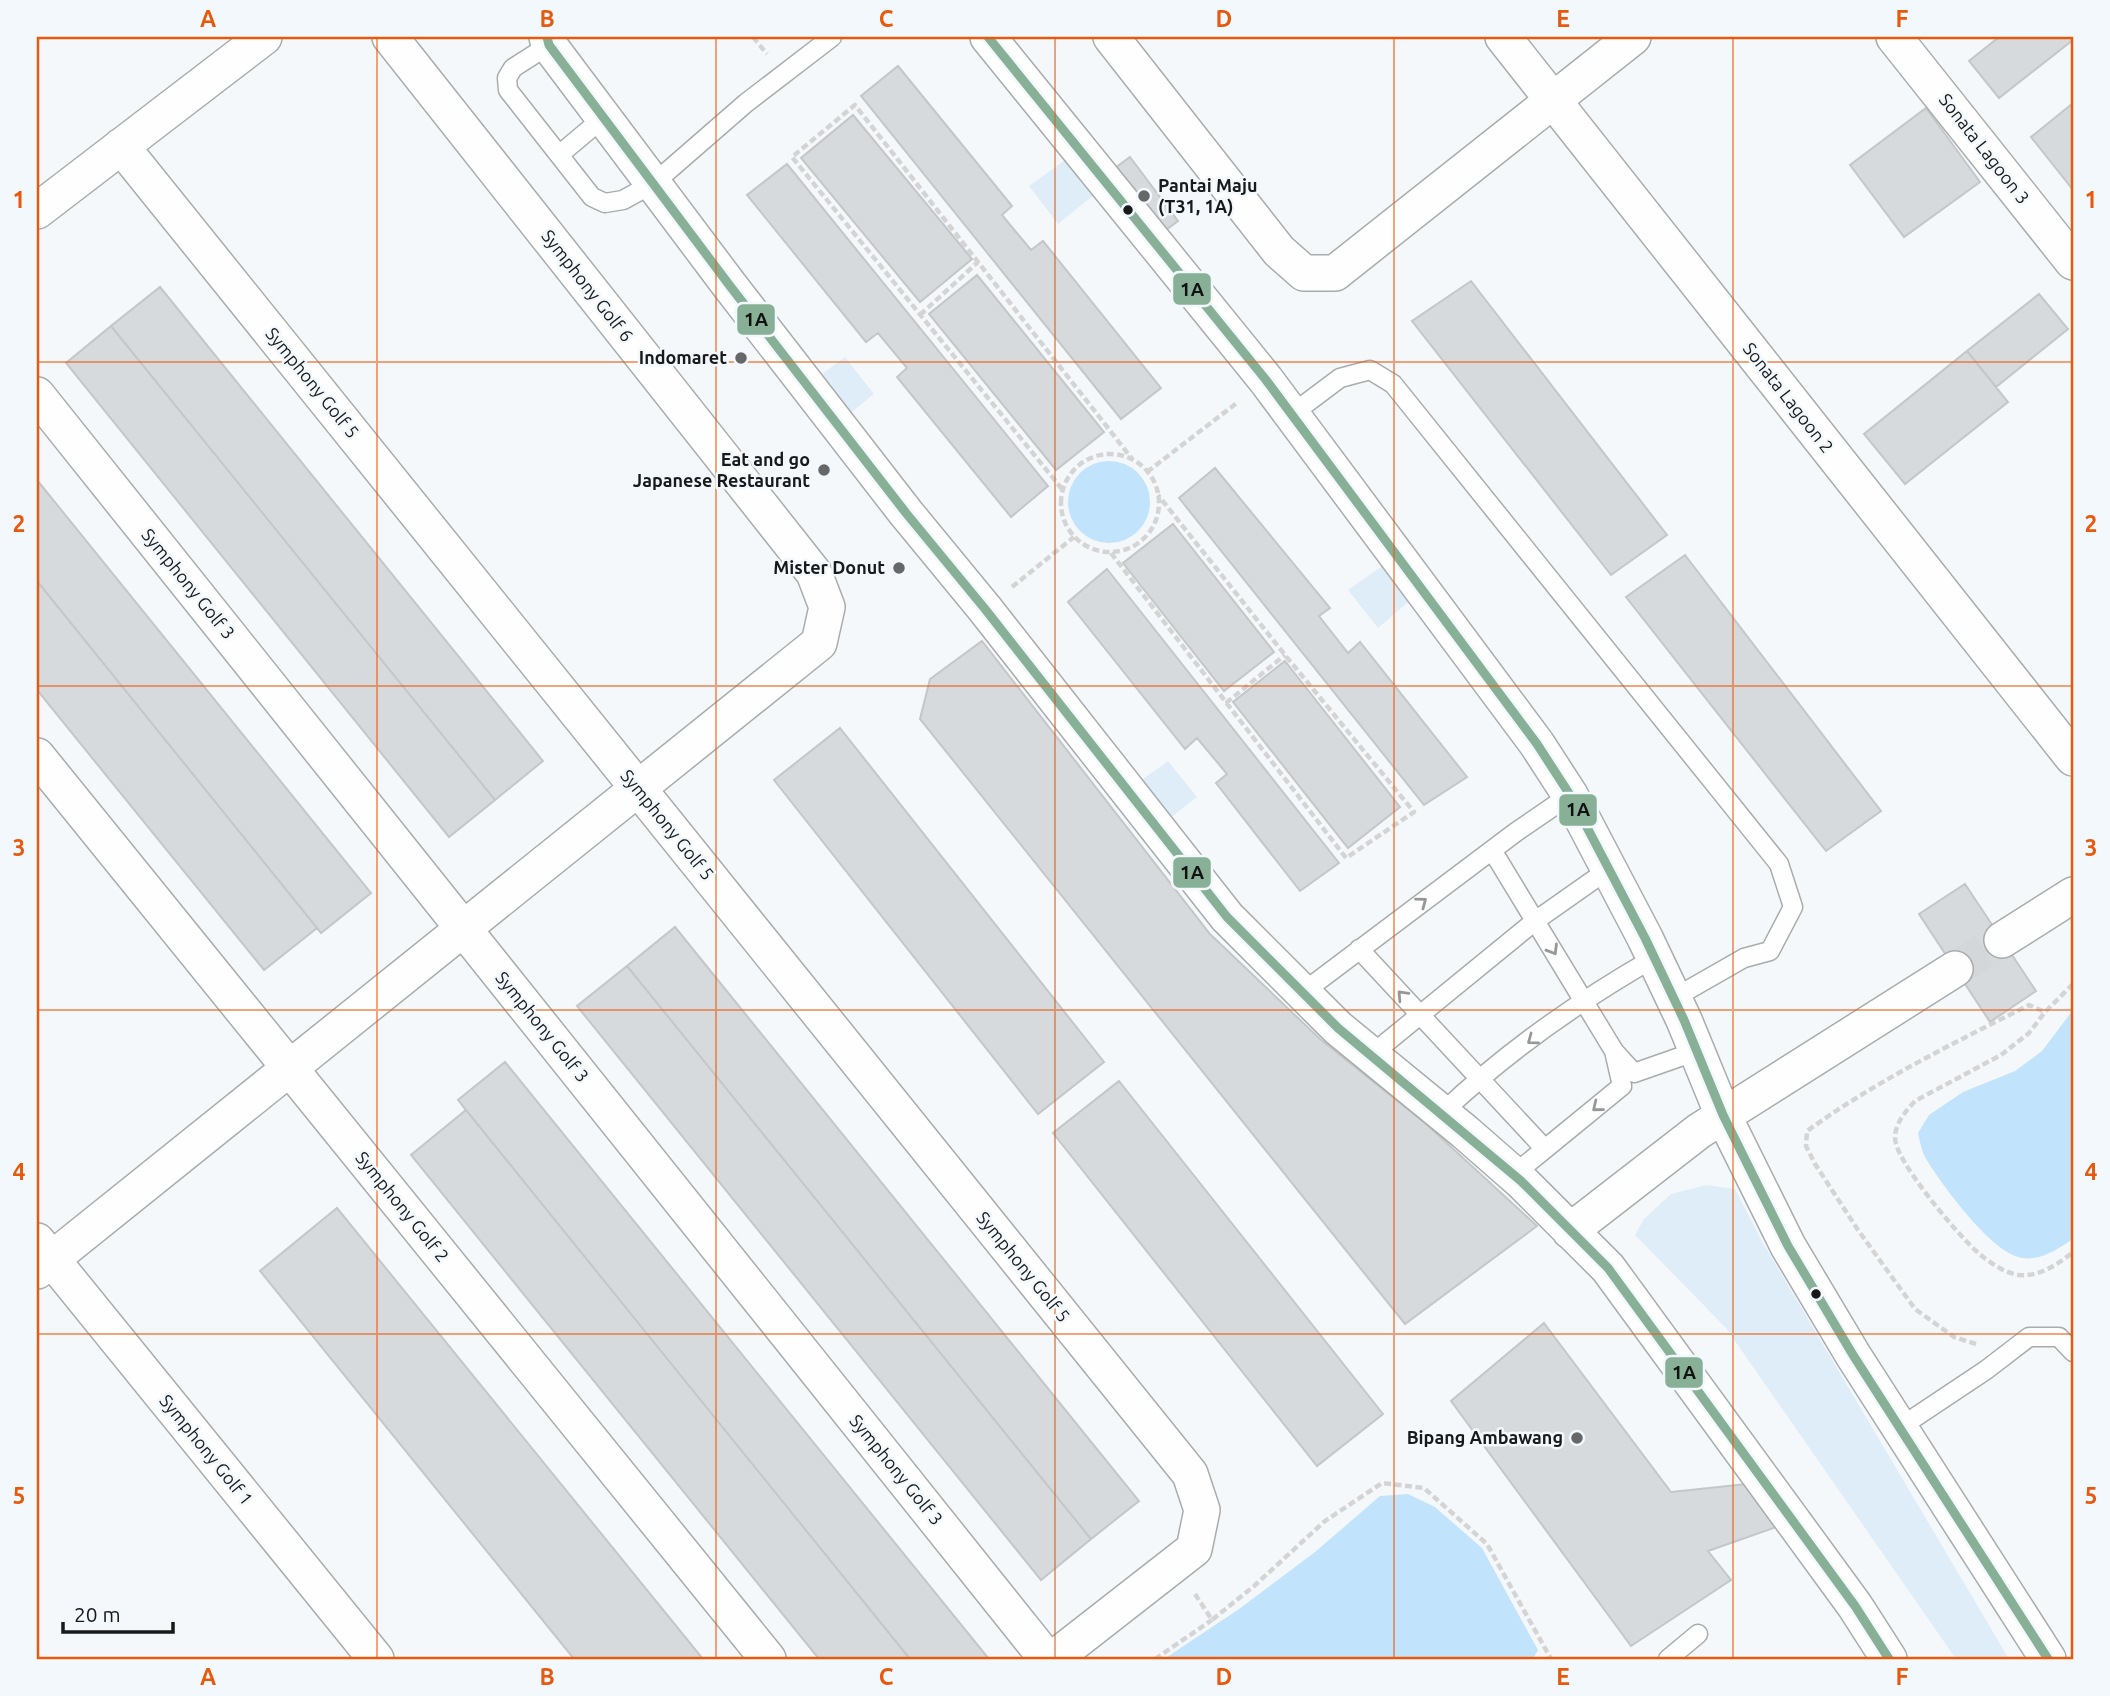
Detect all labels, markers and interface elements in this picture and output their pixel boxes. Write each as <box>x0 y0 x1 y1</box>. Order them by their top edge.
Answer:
text: A <box>200 6 216 31</box>
text: B <box>539 6 555 31</box>
text: C <box>879 6 894 31</box>
text: D <box>1216 6 1232 31</box>
text: E <box>1556 6 1570 31</box>
text: F <box>1896 6 1909 31</box>
street label: Sonata Lagoon 3 <box>1936 89 2034 207</box>
place label: Pantai Maju (T31, 1A) <box>1158 175 1258 217</box>
text: 1 <box>13 187 25 212</box>
text: 1 <box>2085 187 2097 212</box>
marker: Pantai Maju (T31, 1A) <box>1136 188 1152 204</box>
unlabelled marker <box>1121 203 1135 217</box>
street label: Symphony Golf 6 <box>538 226 638 345</box>
line badge: 1A <box>1172 272 1212 306</box>
text: 1A <box>1180 278 1205 300</box>
line badge: 1A <box>736 303 776 336</box>
text: 1A <box>744 308 769 330</box>
street label: Symphony Golf 5 <box>262 323 363 442</box>
street label: Sonata Lagoon 2 <box>1740 338 1838 456</box>
place label: Indomaret <box>639 347 727 367</box>
marker: Indomaret <box>733 350 749 366</box>
place label: Eat and go Japanese Restaurant <box>633 449 810 490</box>
marker: Eat and go Japanese Restaurant <box>816 462 832 478</box>
text: 2 <box>13 511 25 536</box>
text: 2 <box>2085 511 2097 536</box>
street label: Symphony Golf 3 <box>138 524 239 643</box>
place label: Mister Donut <box>773 557 885 577</box>
marker: Mister Donut <box>891 560 907 576</box>
street label: Symphony Golf 5 <box>617 765 718 884</box>
line badge: 1A <box>1558 793 1598 827</box>
text: 1A <box>1566 798 1591 820</box>
text: 3 <box>13 835 25 860</box>
text: 3 <box>2085 835 2097 860</box>
line badge: 1A <box>1172 856 1212 889</box>
text: 1A <box>1180 861 1205 883</box>
one-way arrow <box>1414 898 1426 910</box>
one-way arrow <box>1545 942 1558 955</box>
street label: Symphony Golf 3 <box>492 967 593 1086</box>
one-way arrow <box>1398 990 1410 1003</box>
one-way arrow <box>1527 1031 1540 1044</box>
one-way arrow <box>1592 1098 1604 1111</box>
street label: Symphony Golf 2 <box>352 1147 453 1266</box>
text: 4 <box>13 1159 26 1184</box>
text: 4 <box>2085 1159 2098 1184</box>
street label: Symphony Golf 5 <box>973 1207 1074 1326</box>
unlabelled marker <box>1809 1287 1823 1301</box>
line badge: 1A <box>1664 1356 1704 1389</box>
text: 1A <box>1672 1361 1697 1383</box>
street label: Symphony Golf 1 <box>156 1390 257 1509</box>
street label: Symphony Golf 3 <box>846 1410 947 1529</box>
place label: Bipang Ambawang <box>1407 1427 1563 1447</box>
marker: Bipang Ambawang <box>1569 1430 1585 1446</box>
text: 5 <box>13 1483 25 1508</box>
text: 5 <box>2085 1483 2097 1508</box>
scale bar <box>63 1591 173 1635</box>
text: 20 m <box>74 1602 121 1626</box>
text: A <box>200 1664 216 1689</box>
text: B <box>539 1664 555 1689</box>
text: C <box>879 1664 894 1689</box>
text: D <box>1216 1664 1232 1689</box>
text: E <box>1556 1664 1570 1689</box>
text: F <box>1896 1664 1909 1689</box>

